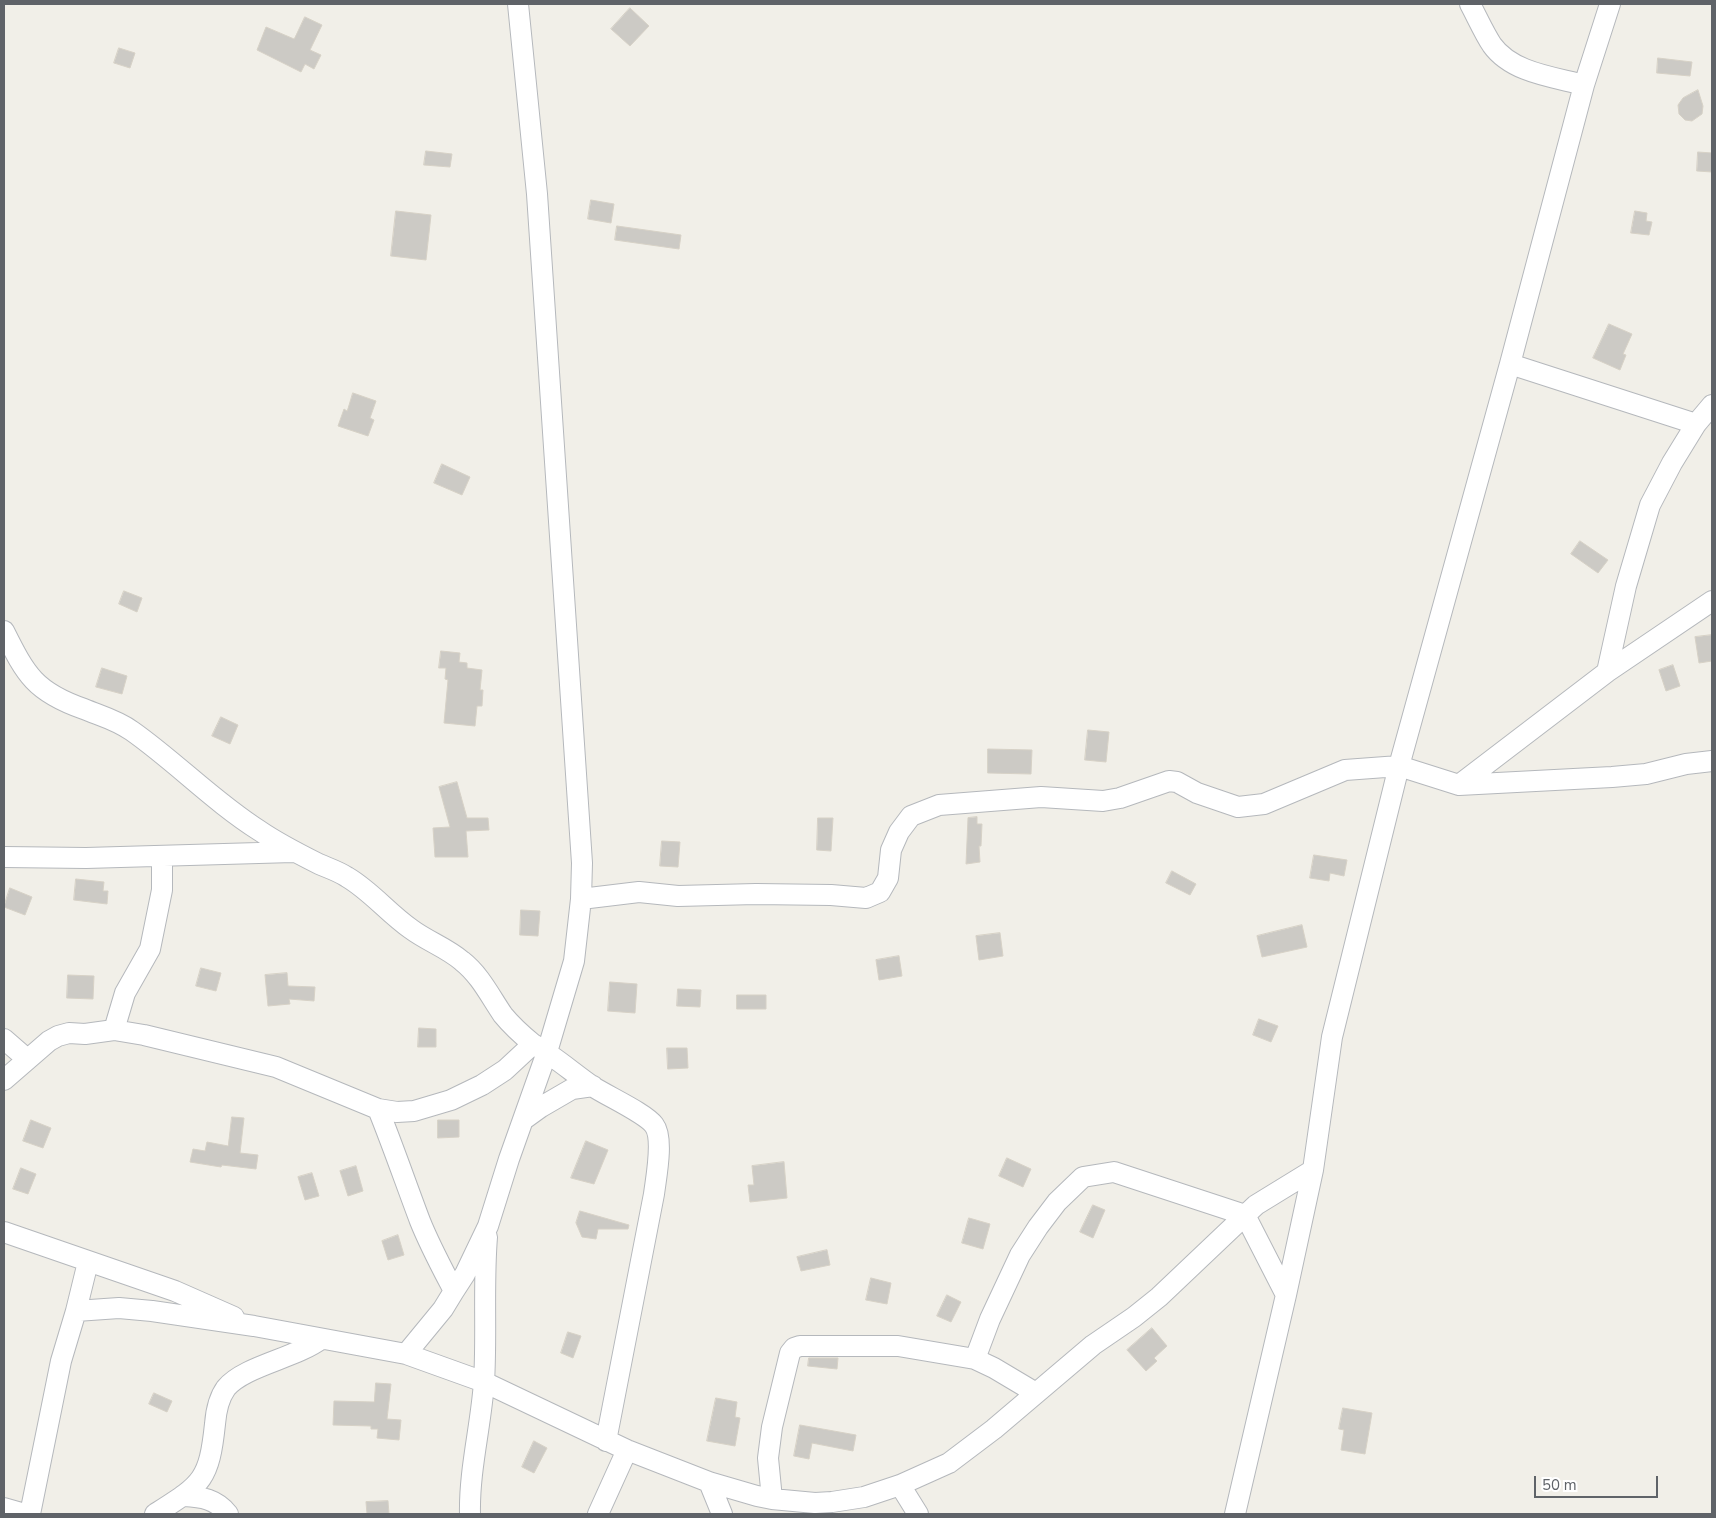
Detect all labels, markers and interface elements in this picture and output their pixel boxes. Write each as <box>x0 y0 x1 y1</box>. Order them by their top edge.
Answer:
scale bar <box>1536 1466 1660 1498</box>
text: 50 m <box>1542 1475 1577 1495</box>

